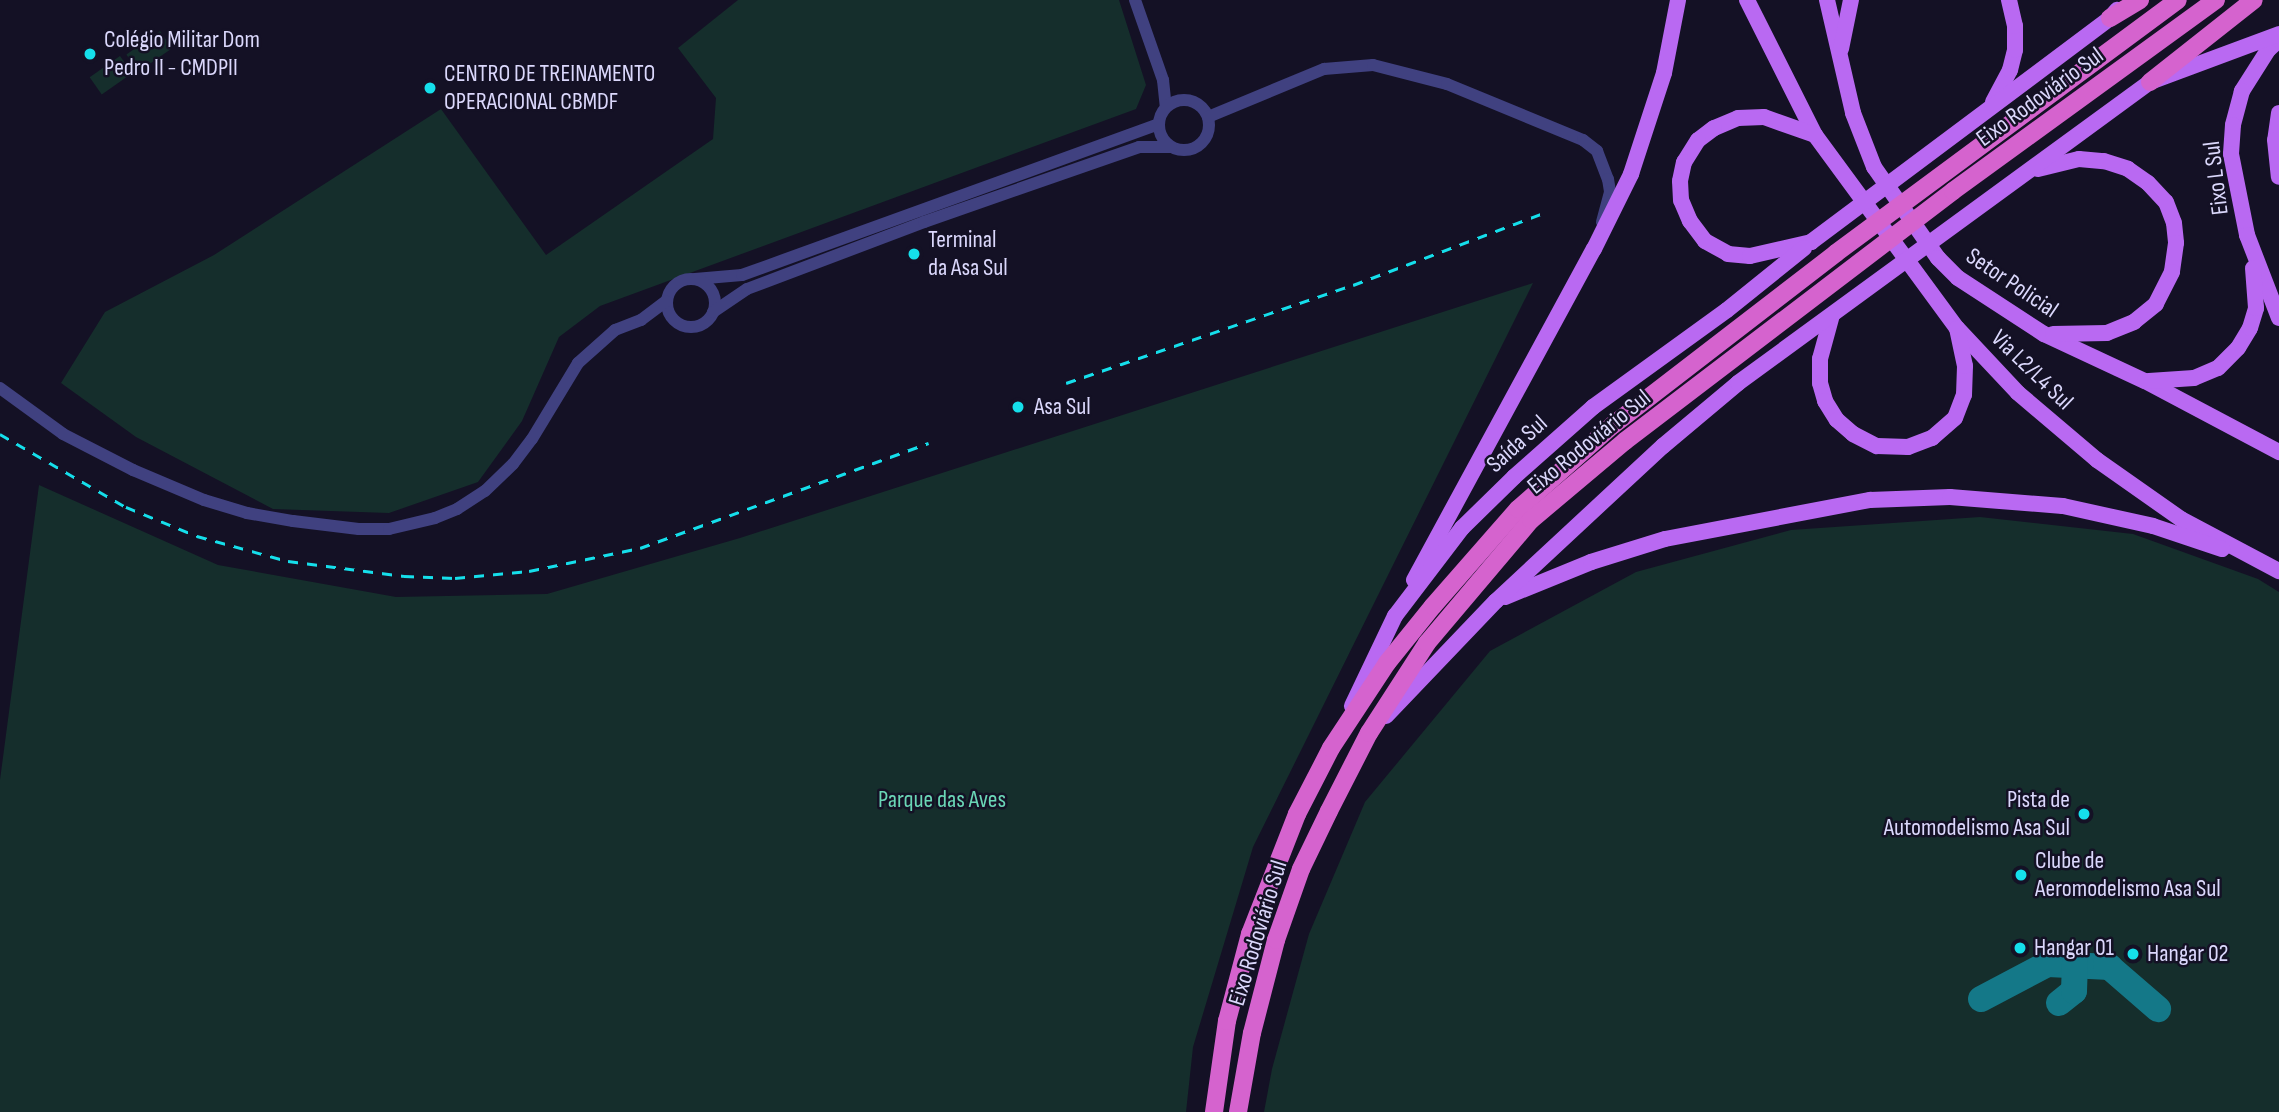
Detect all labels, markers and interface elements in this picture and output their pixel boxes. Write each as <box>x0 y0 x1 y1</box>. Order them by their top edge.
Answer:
place label: Colégio Militar Dom Pedro II - CMDPII <box>104 26 260 82</box>
street label: Eixo Rodoviário Sul <box>1971 41 2109 153</box>
marker: Colégio Militar Dom Pedro II - CMDPII <box>82 46 98 62</box>
place label: CENTRO DE TREINAMENTO OPERACIONAL CBMDF <box>444 60 655 116</box>
marker: CENTRO DE TREINAMENTO OPERACIONAL CBMDF <box>422 80 438 96</box>
street label: Eixo L Sul <box>2197 139 2235 217</box>
place label: Terminal da Asa Sul <box>928 226 1008 282</box>
street label: Setor Policial <box>1960 242 2064 324</box>
marker: Terminal da Asa Sul <box>906 246 922 262</box>
street label: Via L2/L4 Sul <box>1985 324 2079 416</box>
street label: Eixo Rodoviário Sul <box>1522 384 1656 500</box>
place label: Asa Sul <box>1034 393 1091 421</box>
marker: Asa Sul <box>1008 397 1028 417</box>
street label: Saída Sul <box>1481 409 1553 479</box>
park label: Parque das Aves <box>878 786 1006 814</box>
place label: Pista de Automodelismo Asa Sul <box>1884 786 2070 842</box>
marker: Pista de Automodelismo Asa Sul <box>2076 806 2092 822</box>
place label: Clube de Aeromodelismo Asa Sul <box>2035 847 2221 903</box>
street label: Eixo Rodoviário Sul <box>1222 857 1294 1009</box>
marker: Clube de Aeromodelismo Asa Sul <box>2013 867 2029 883</box>
place label: Hangar 01 <box>2034 934 2114 962</box>
marker: Hangar 01 <box>2012 940 2028 956</box>
place label: Hangar 02 <box>2147 940 2229 968</box>
marker: Hangar 02 <box>2125 946 2141 962</box>

